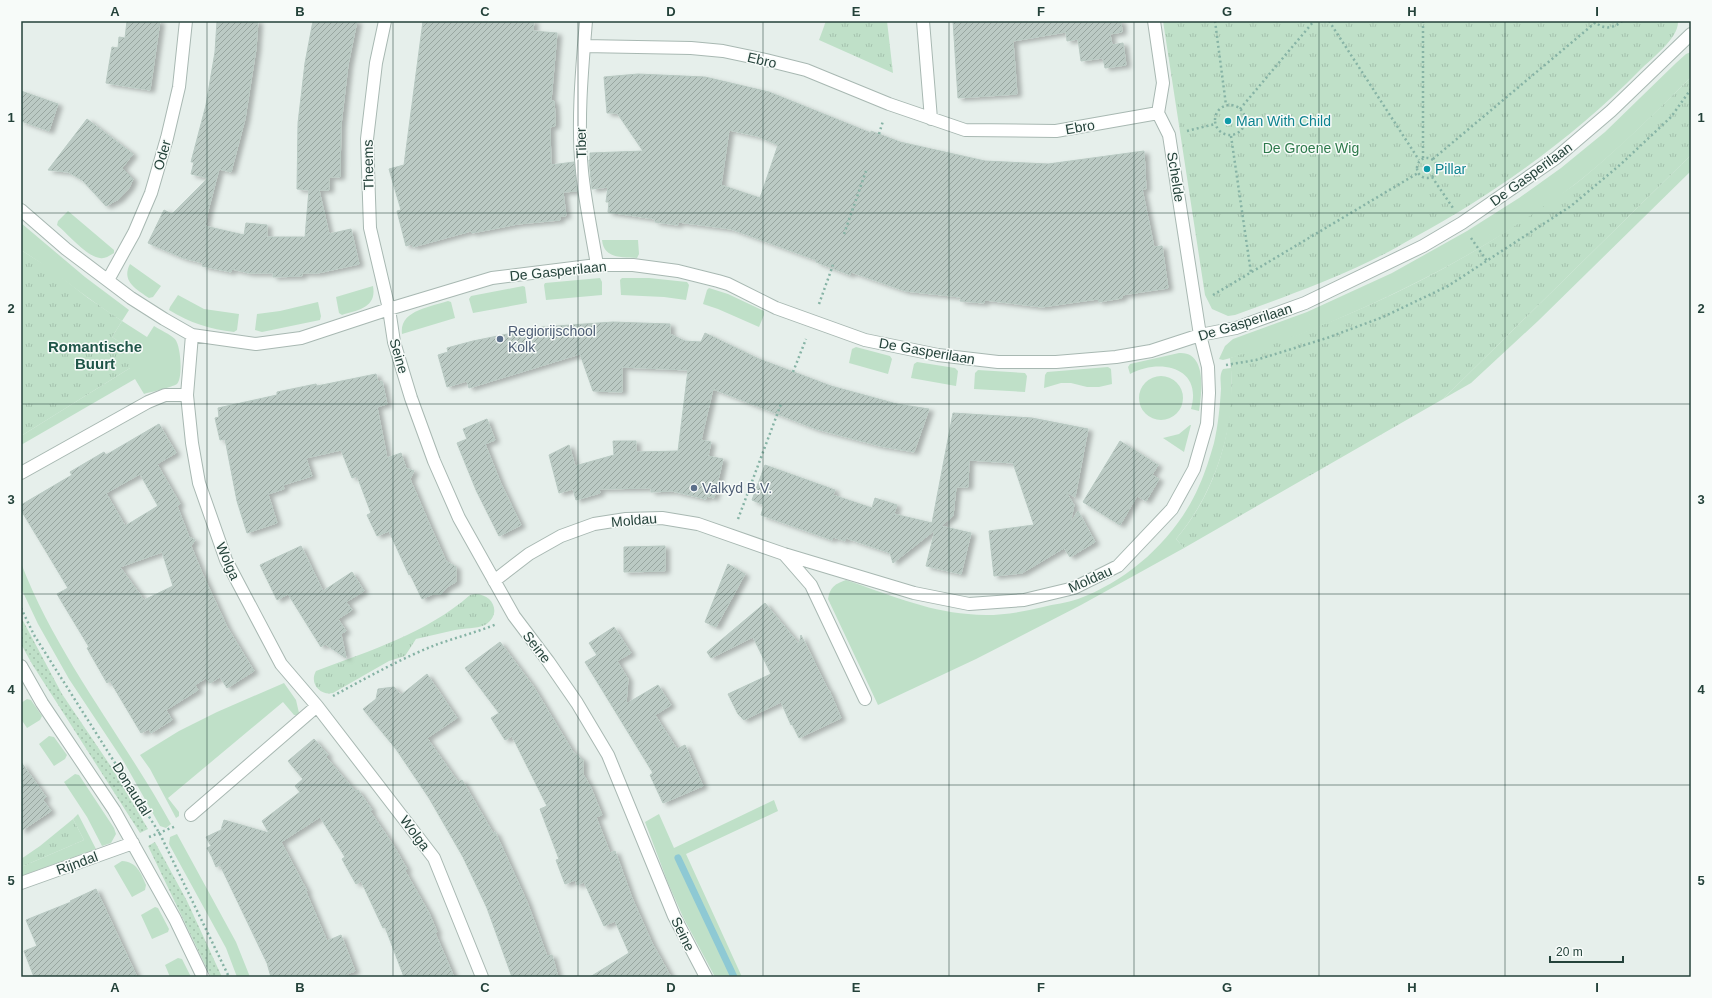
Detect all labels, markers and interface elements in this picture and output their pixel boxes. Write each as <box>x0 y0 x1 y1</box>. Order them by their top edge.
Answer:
text: A <box>110 4 120 19</box>
text: B <box>295 4 305 19</box>
text: C <box>480 4 490 19</box>
text: D <box>666 4 676 19</box>
text: E <box>852 4 861 19</box>
text: F <box>1037 4 1045 19</box>
text: G <box>1222 4 1232 19</box>
text: H <box>1407 4 1417 19</box>
text: I <box>1595 4 1599 19</box>
street label: Ebro <box>746 49 778 71</box>
text: 1 <box>7 110 15 125</box>
text: 1 <box>1697 110 1705 125</box>
place label: Man With Child <box>1236 113 1331 129</box>
marker: Man With Child <box>1223 116 1233 126</box>
street label: Ebro <box>1064 117 1096 137</box>
street label: Tiber <box>573 127 589 159</box>
street label: Oder <box>150 138 174 172</box>
street label: De Gasperilaan <box>1487 139 1575 209</box>
street label: Theems <box>360 140 376 190</box>
park label: De Groene Wig <box>1263 140 1359 156</box>
street label: Schelde <box>1164 151 1188 203</box>
place label: Pillar <box>1435 161 1466 177</box>
marker: Pillar <box>1422 164 1432 174</box>
street label: De Gasperilaan <box>509 258 607 284</box>
street label: De Gasperilaan <box>1196 300 1294 344</box>
text: 2 <box>7 301 15 316</box>
text: 2 <box>1697 301 1705 316</box>
place label: Regiorijschool Kolk <box>508 323 596 355</box>
marker: Regiorijschool Kolk <box>495 334 505 344</box>
street label: De Gasperilaan <box>878 335 976 367</box>
street label: Seine <box>386 337 412 376</box>
district label: Romantische Buurt <box>48 338 142 372</box>
place label: Valkyd B.V. <box>702 480 772 496</box>
marker: Valkyd B.V. <box>689 483 699 493</box>
text: 3 <box>7 492 15 507</box>
text: 3 <box>1697 492 1705 507</box>
street label: Moldau <box>610 510 658 530</box>
street label: Wolga <box>213 540 243 582</box>
street label: Moldau <box>1066 562 1114 596</box>
street label: Seine <box>520 628 554 666</box>
text: 4 <box>7 682 15 697</box>
text: 4 <box>1697 682 1705 697</box>
street label: Donaudal <box>109 759 155 819</box>
street label: Wolga <box>397 812 433 854</box>
street label: Rijndal <box>54 848 100 878</box>
text: 5 <box>7 873 15 888</box>
text: 5 <box>1697 873 1705 888</box>
street label: Seine <box>668 914 698 954</box>
scale bar <box>1550 938 1623 964</box>
text: 20 m <box>1556 945 1583 959</box>
text: A <box>110 980 120 995</box>
text: B <box>295 980 305 995</box>
text: C <box>480 980 490 995</box>
text: D <box>666 980 676 995</box>
text: E <box>852 980 861 995</box>
text: F <box>1037 980 1045 995</box>
text: G <box>1222 980 1232 995</box>
text: H <box>1407 980 1417 995</box>
text: I <box>1595 980 1599 995</box>

